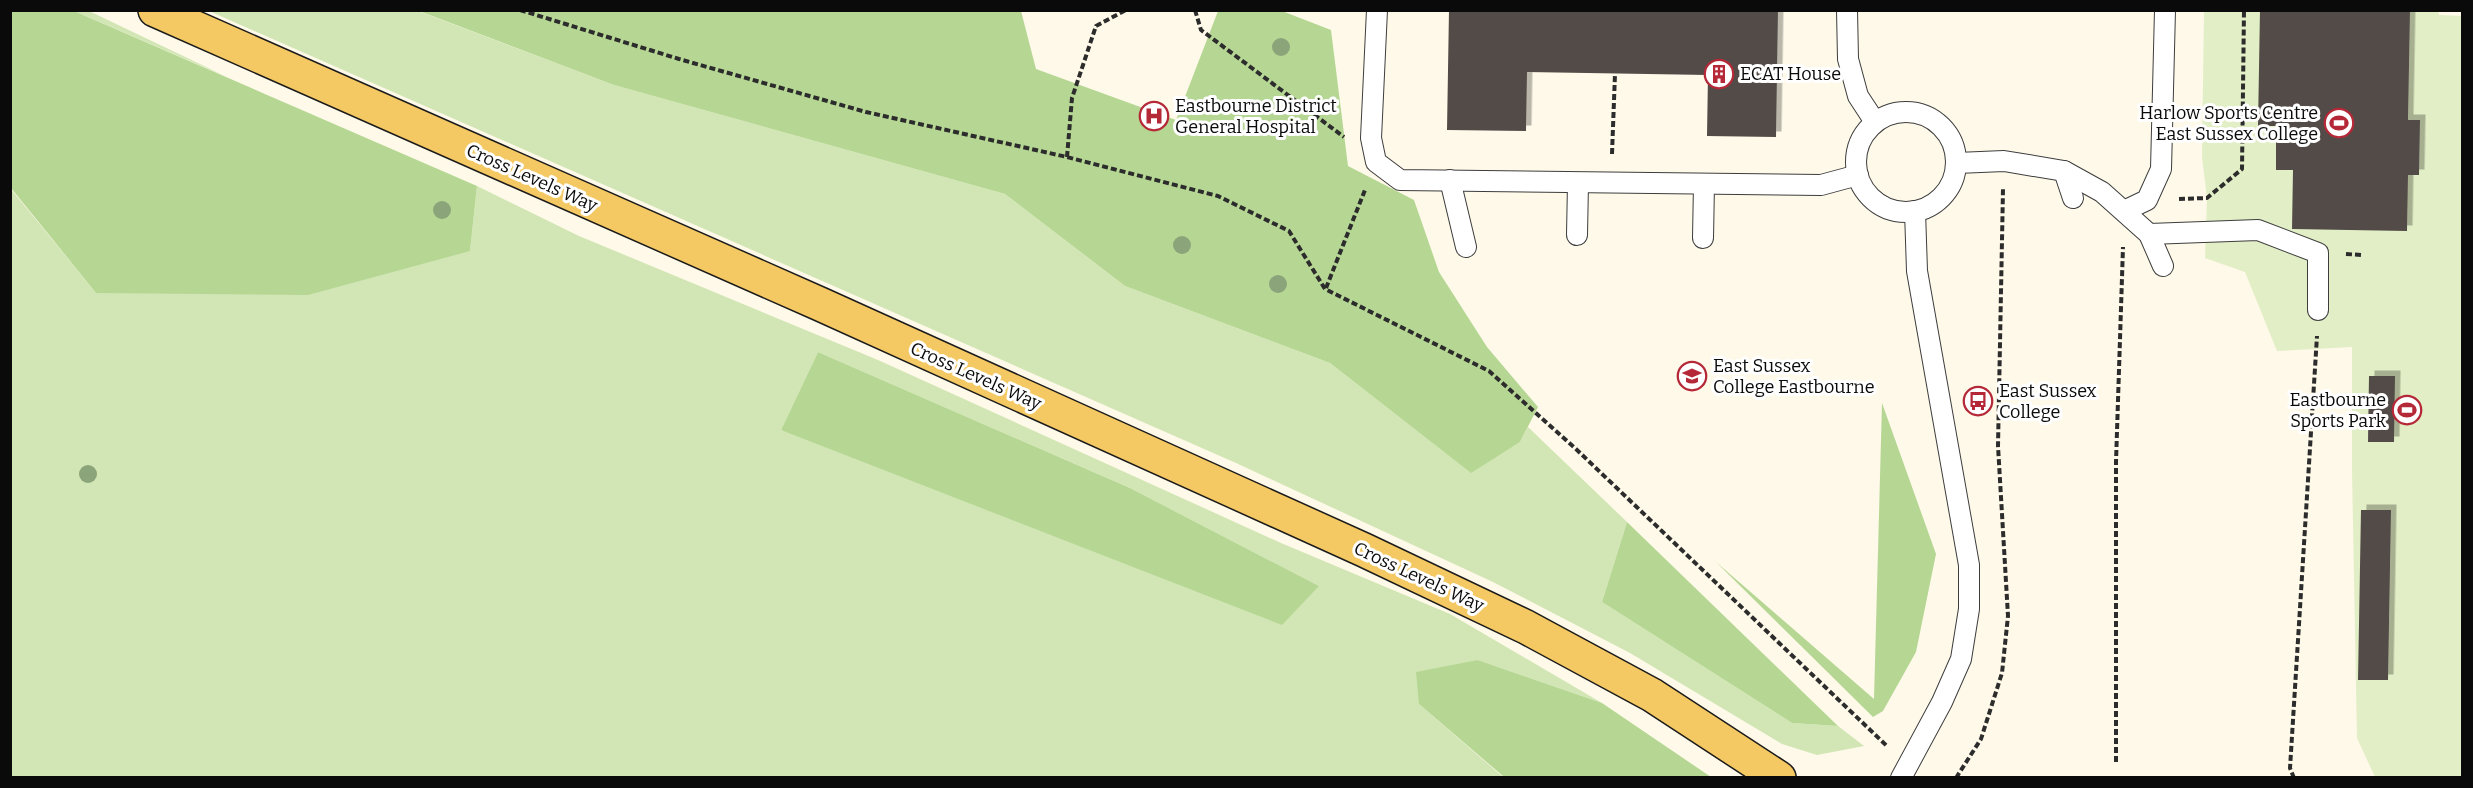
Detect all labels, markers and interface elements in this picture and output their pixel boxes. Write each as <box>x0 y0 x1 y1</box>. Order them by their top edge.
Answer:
building icon: ECAT House <box>1703 58 1735 90</box>
place label: ECAT House <box>1740 63 1841 85</box>
place label: Eastbourne District General Hospital <box>1175 95 1337 138</box>
hospital icon: Eastbourne District General Hospital <box>1138 100 1170 132</box>
place label: Harlow Sports Centre East Sussex College <box>2139 102 2318 145</box>
sports icon: Harlow Sports Centre East Sussex College <box>2323 107 2355 139</box>
street label: Cross Levels Way <box>463 139 601 217</box>
street label: Cross Levels Way <box>907 337 1045 415</box>
place label: East Sussex College Eastbourne <box>1713 355 1874 398</box>
school or university icon: East Sussex College Eastbourne <box>1676 360 1708 392</box>
place label: East Sussex College <box>1999 380 2097 423</box>
bus stop icon: East Sussex College <box>1962 385 1994 417</box>
place label: Eastbourne Sports Park <box>2289 389 2387 432</box>
sports icon: Eastbourne Sports Park <box>2391 394 2423 426</box>
street label: Cross Levels Way <box>1350 537 1488 617</box>

